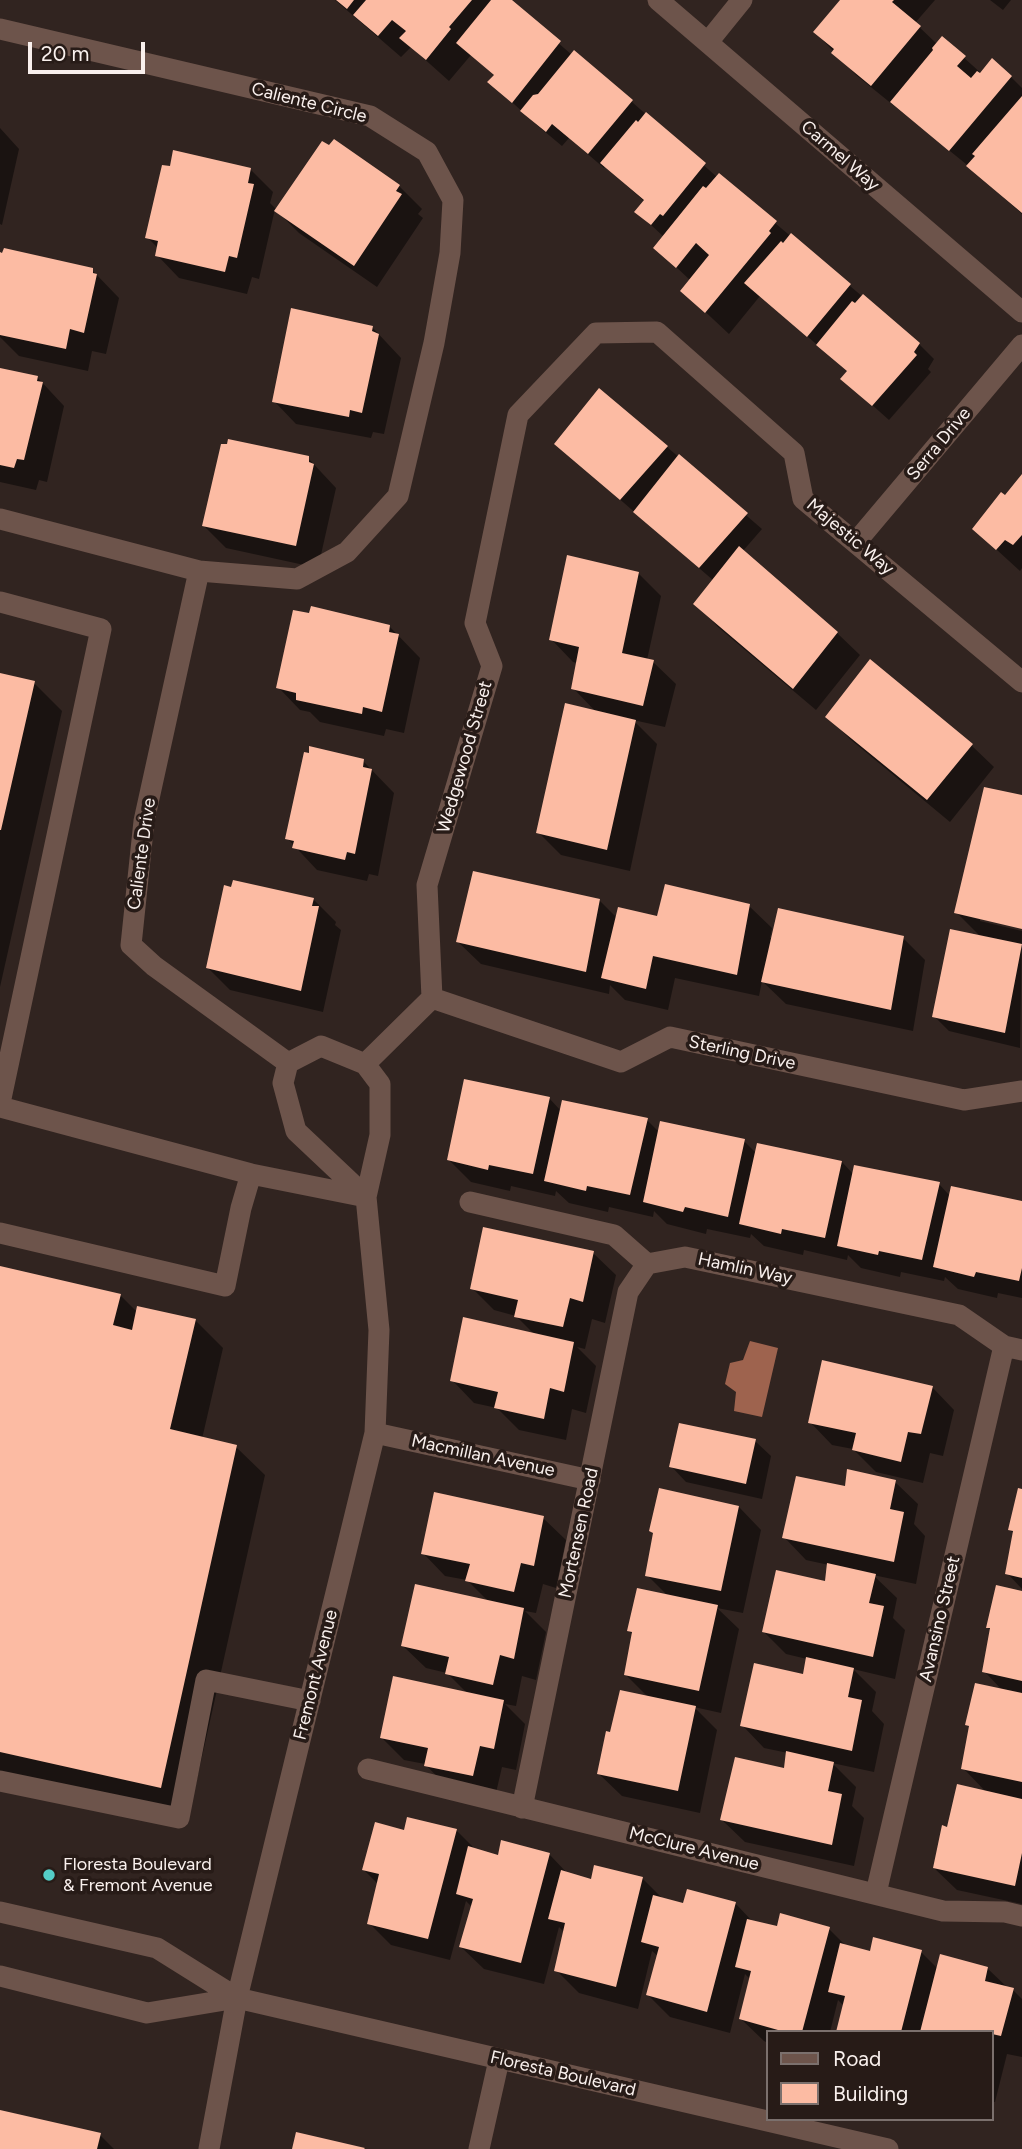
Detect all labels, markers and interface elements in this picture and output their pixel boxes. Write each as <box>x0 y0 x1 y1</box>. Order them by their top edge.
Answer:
scale bar <box>32 28 149 72</box>
text: 20 m <box>41 41 89 66</box>
street label: Caliente Circle <box>249 78 369 128</box>
street label: Carmel Way <box>796 116 884 196</box>
street label: Serra Drive <box>902 403 976 485</box>
street label: Majestic Way <box>802 494 898 580</box>
street label: Wedgewood Street <box>433 678 497 836</box>
street label: Caliente Drive <box>123 797 161 911</box>
street label: Sterling Drive <box>687 1031 797 1075</box>
street label: Hamlin Way <box>696 1248 794 1290</box>
street label: Macmillan Avenue <box>409 1430 557 1482</box>
street label: Mortensen Road <box>555 1466 603 1600</box>
street label: Avansino Street <box>915 1554 965 1684</box>
street label: Fremont Avenue <box>289 1608 343 1742</box>
street label: McClure Avenue <box>627 1822 761 1876</box>
place label: Floresta Boulevard & Fremont Avenue <box>63 1854 212 1896</box>
marker: Floresta Boulevard & Fremont Avenue <box>41 1867 57 1883</box>
legend <box>766 2030 994 2121</box>
text: Road <box>833 2046 881 2071</box>
street label: Floresta Boulevard <box>488 2047 638 2101</box>
text: Building <box>833 2081 908 2106</box>

